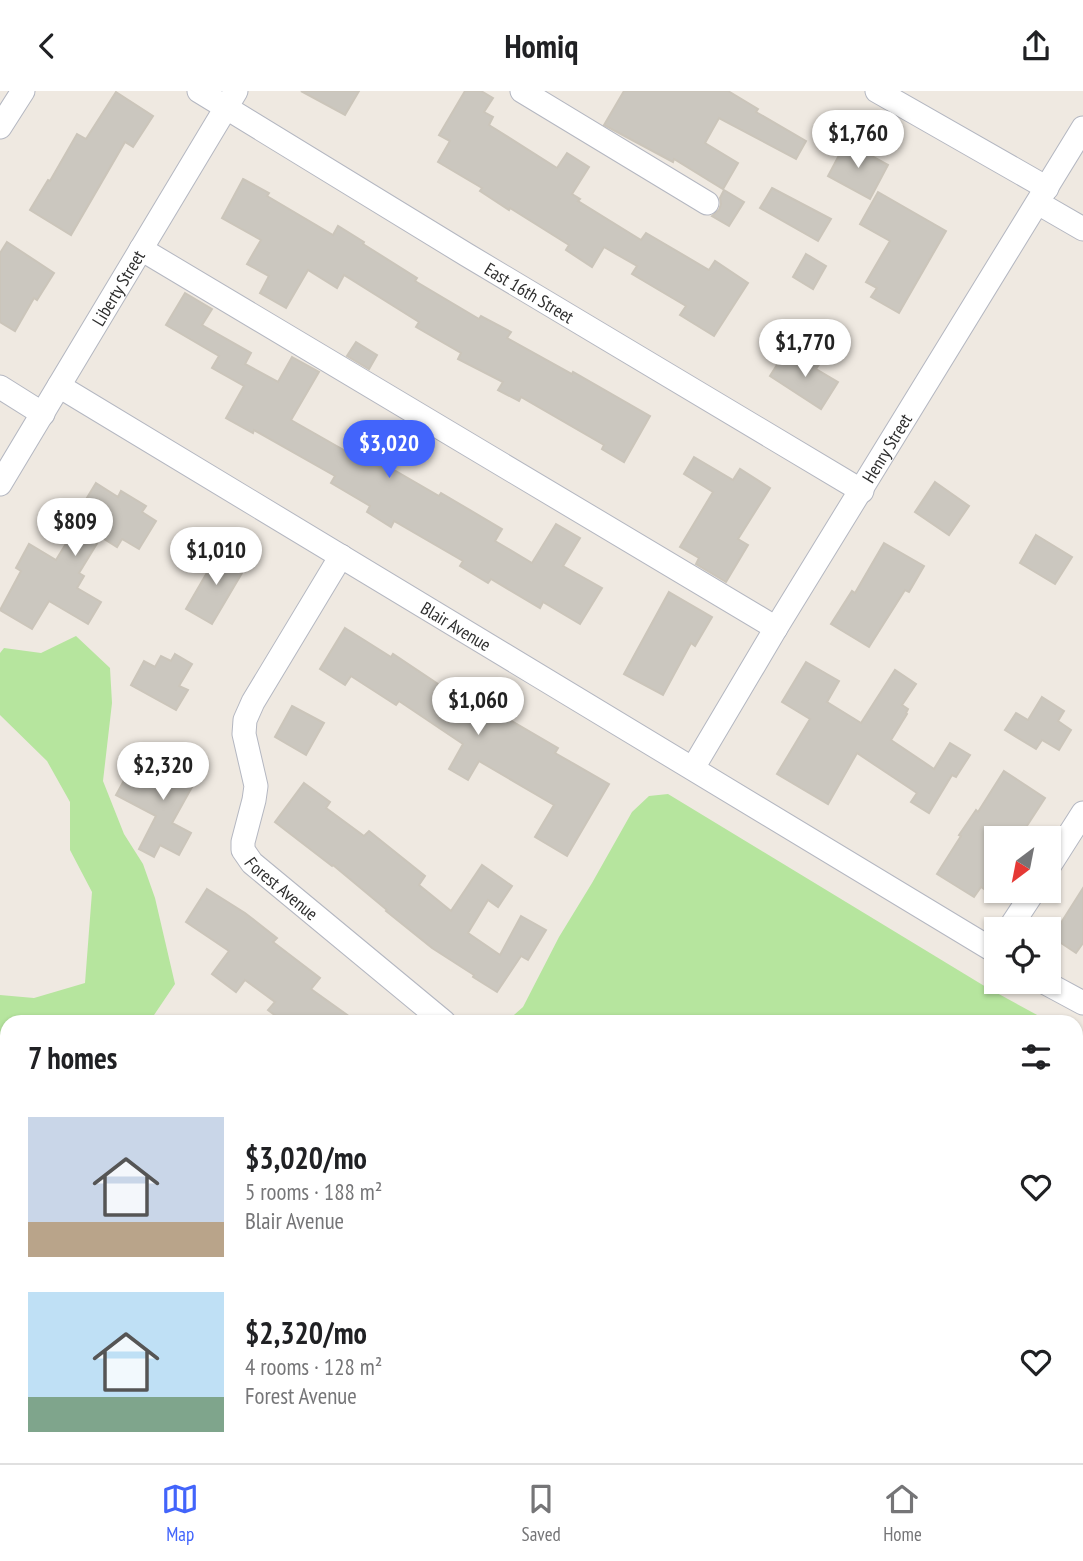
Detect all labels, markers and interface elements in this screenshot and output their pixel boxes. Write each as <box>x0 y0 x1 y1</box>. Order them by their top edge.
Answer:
text: Homiq <box>505 25 578 67</box>
icon: back <box>28 27 66 65</box>
icon: share <box>1017 27 1055 65</box>
pin: $1,760 <box>801 111 915 170</box>
text: $1,760 <box>828 118 888 147</box>
street label: Liberty Street <box>86 246 149 330</box>
street label: East 16th Street <box>481 257 578 328</box>
pin: $1,770 <box>748 320 862 379</box>
text: $1,770 <box>775 327 835 356</box>
street label: Henry Street <box>857 409 917 487</box>
pin: $3,020 <box>332 421 446 480</box>
text: $3,020 <box>359 428 419 457</box>
pin: $809 <box>34 498 116 558</box>
text: $809 <box>53 506 97 535</box>
pin: $1,010 <box>159 527 273 587</box>
text: $1,010 <box>186 535 246 564</box>
street label: Blair Avenue <box>417 596 495 656</box>
pin: $1,060 <box>421 677 535 737</box>
text: $1,060 <box>448 685 508 714</box>
pin: $2,320 <box>106 743 220 802</box>
text: $2,320 <box>133 750 193 779</box>
north arrow <box>984 826 1060 903</box>
map controls <box>984 826 1061 994</box>
street label: Forest Avenue <box>240 853 323 925</box>
button: locate <box>984 917 1061 994</box>
text: 7 homes <box>28 1038 117 1077</box>
icon: filters <box>1017 1038 1055 1076</box>
text: $3,020/mo <box>245 1138 367 1177</box>
icon: home <box>84 1145 168 1229</box>
icon: heart <box>1017 1168 1055 1206</box>
text: 5 rooms · 188 m² <box>245 1177 382 1206</box>
text: Blair Avenue <box>245 1206 344 1235</box>
text: $2,320/mo <box>245 1313 367 1352</box>
icon: home <box>84 1320 168 1404</box>
icon: heart <box>1017 1343 1055 1381</box>
text: 4 rooms · 128 m² <box>245 1352 382 1381</box>
text: Forest Avenue <box>245 1381 357 1410</box>
tab: Map <box>161 1480 199 1546</box>
tab: Saved <box>522 1480 561 1546</box>
tab: Home <box>883 1480 922 1546</box>

